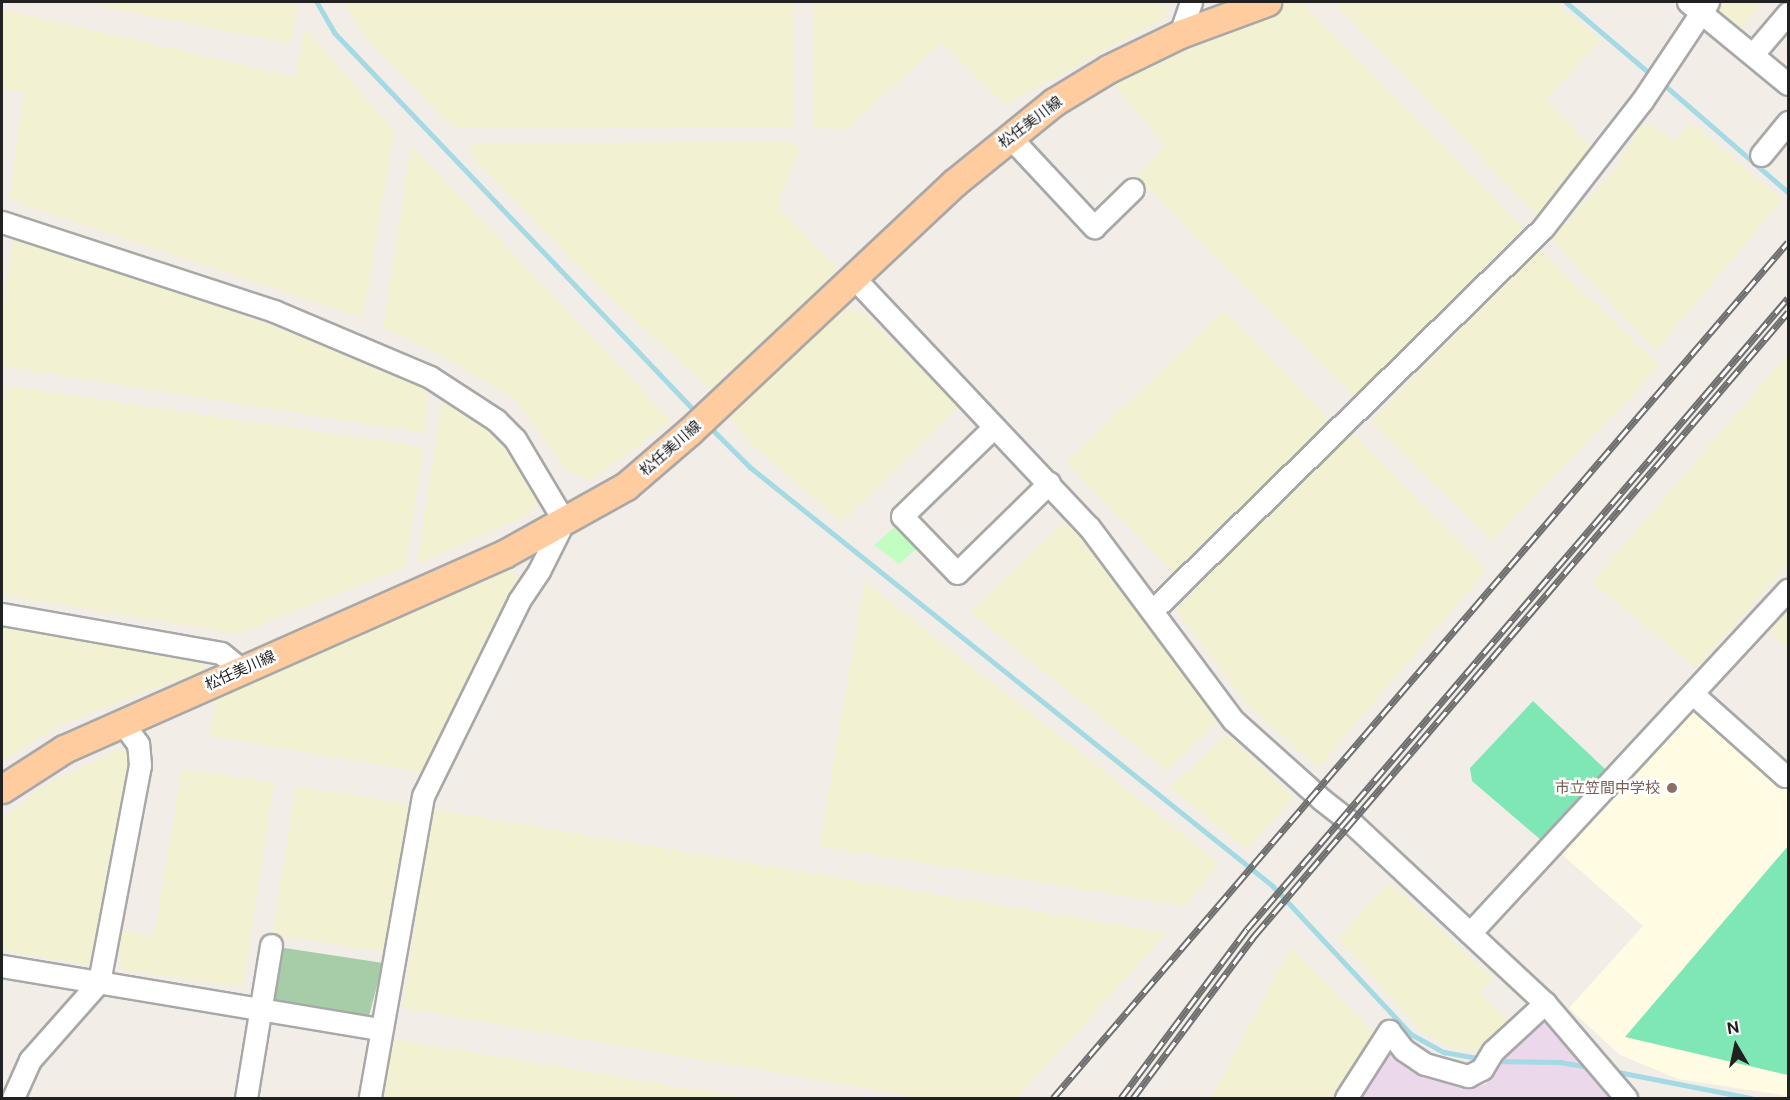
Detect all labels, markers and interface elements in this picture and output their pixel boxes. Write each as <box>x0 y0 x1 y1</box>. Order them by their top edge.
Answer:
street label: 松任美川線 <box>995 92 1065 152</box>
street label: 松任美川線 <box>636 417 704 479</box>
street label: 松任美川線 <box>202 647 278 693</box>
place label: 市立笠間中学校 <box>1555 779 1660 797</box>
marker: 市立笠間中学校 <box>1665 781 1679 795</box>
north arrow <box>1706 1016 1766 1076</box>
text: N <box>1725 1017 1741 1038</box>

